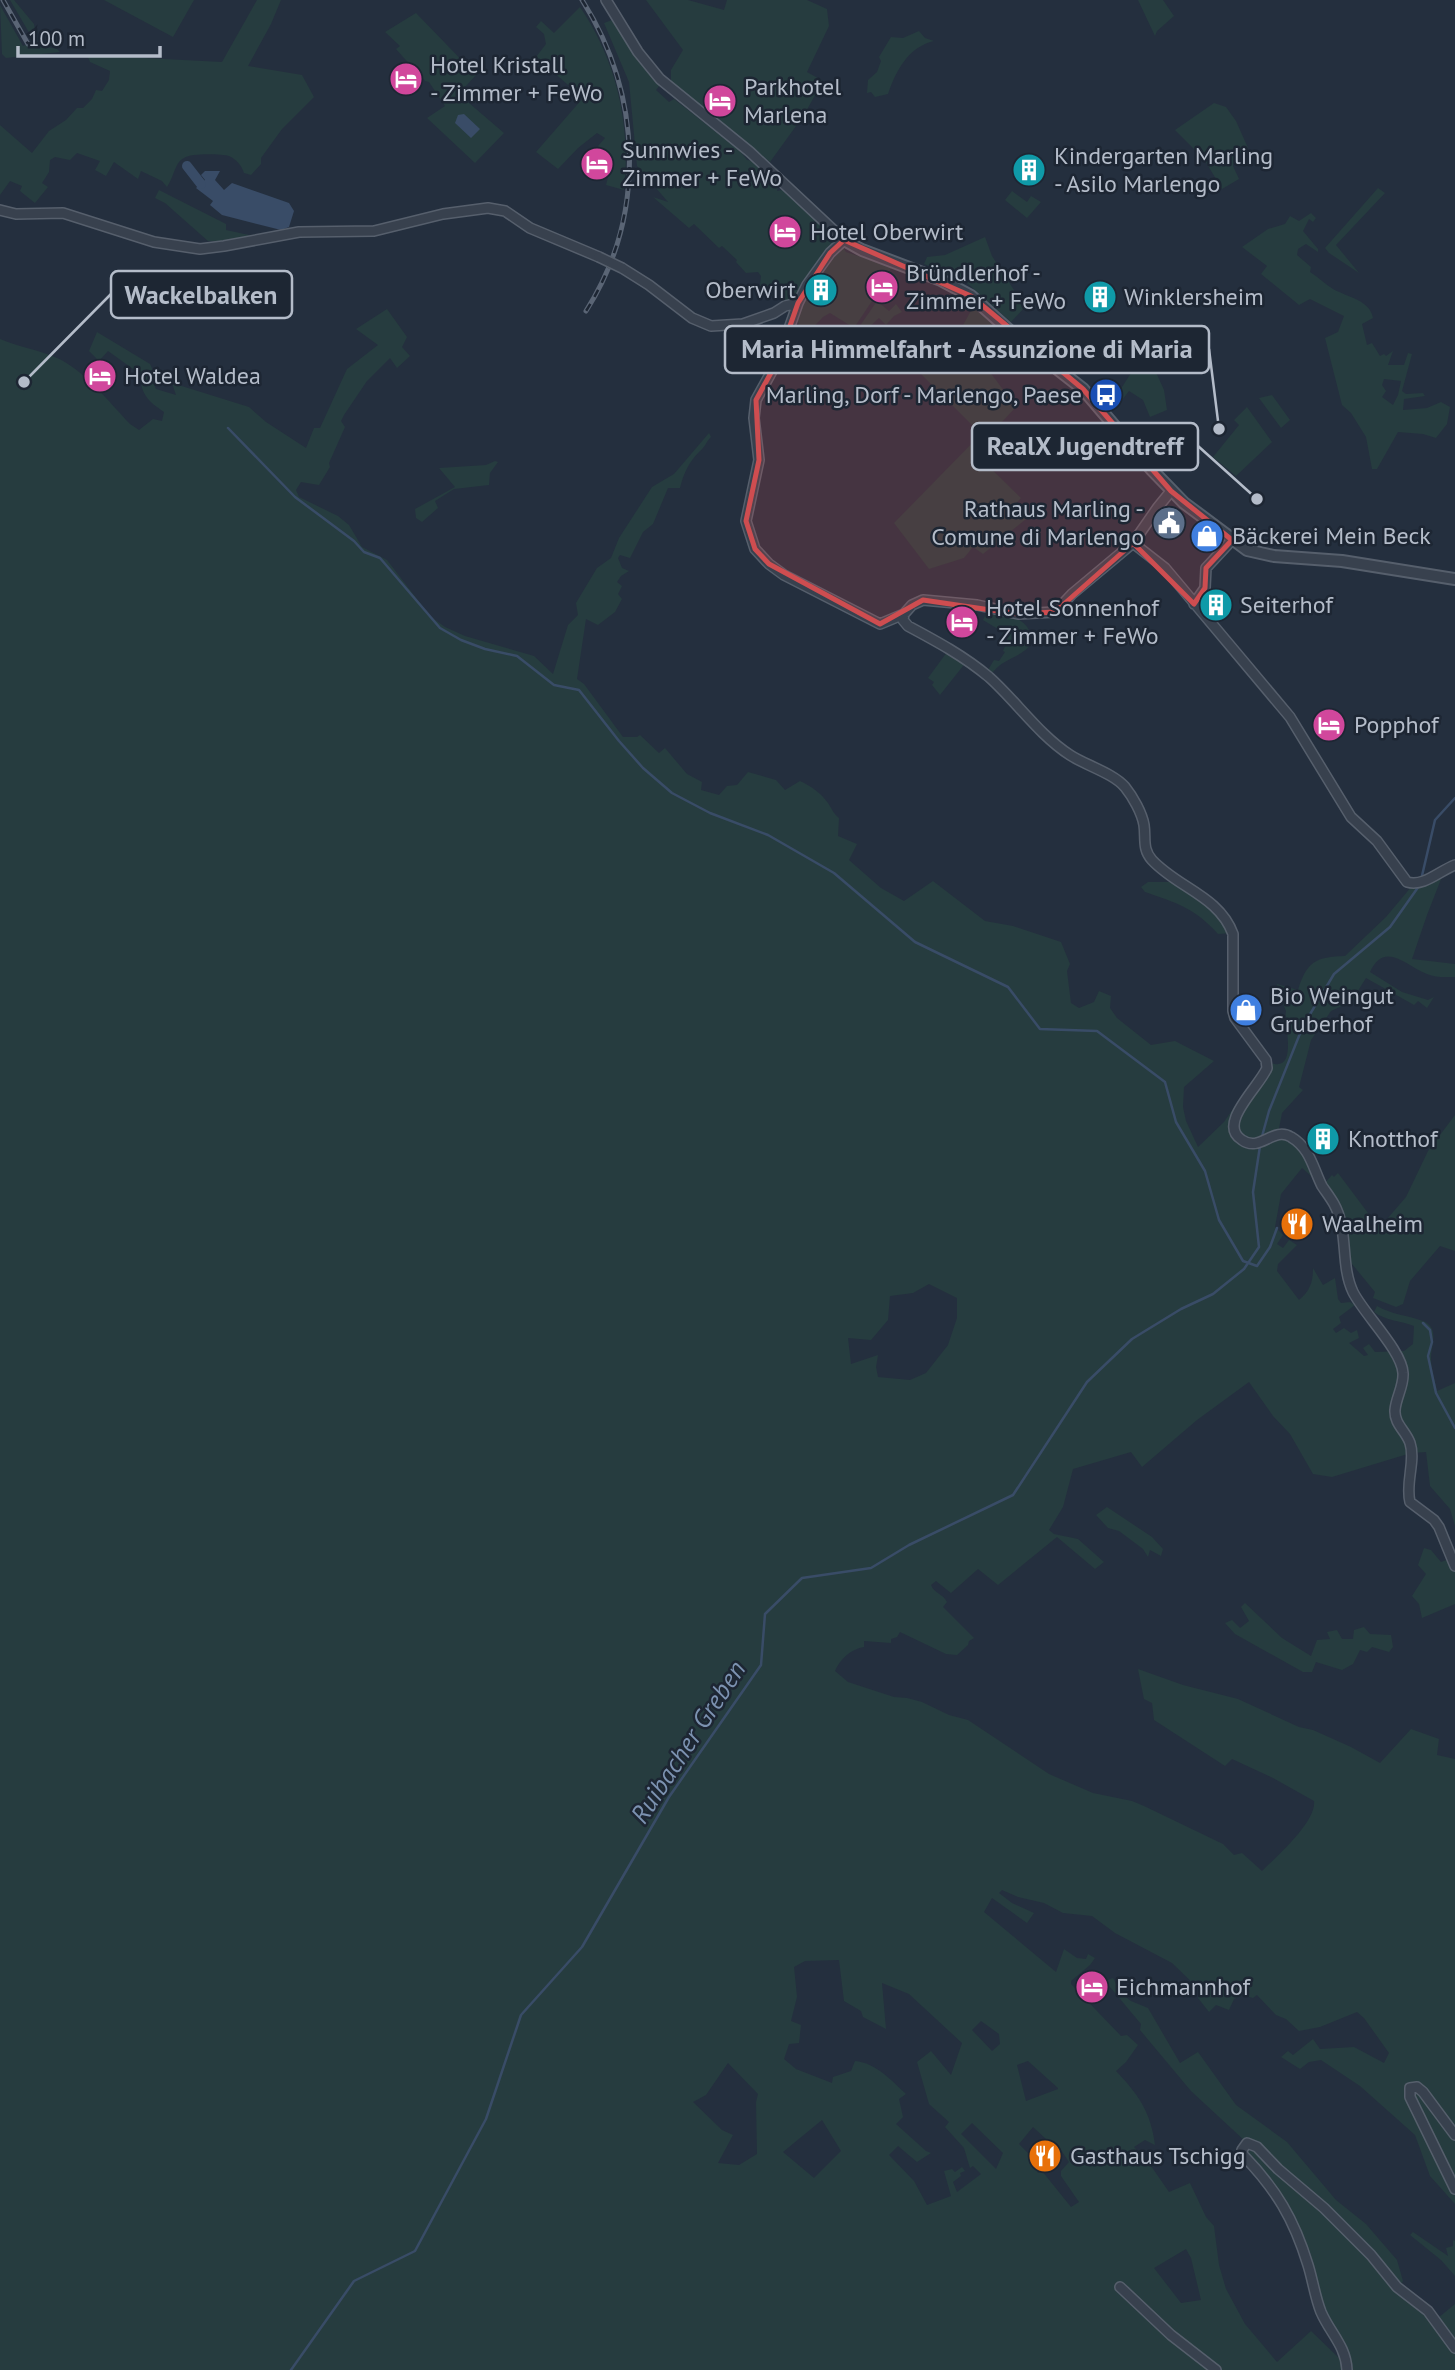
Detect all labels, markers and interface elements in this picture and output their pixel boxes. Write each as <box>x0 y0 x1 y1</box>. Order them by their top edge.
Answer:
scale bar <box>18 14 159 58</box>
text: 100 m <box>28 25 85 52</box>
place label: Hotel Kristall - Zimmer + FeWo <box>430 49 603 108</box>
hotel icon: Hotel Kristall - Zimmer + FeWo <box>387 60 425 98</box>
place label: Parkhotel Marlena <box>744 71 841 130</box>
hotel icon: Parkhotel Marlena <box>701 82 739 120</box>
place label: Sunnwies - Zimmer + FeWo <box>622 134 782 193</box>
place label: Kindergarten Marling - Asilo Marlengo <box>1054 140 1273 199</box>
hotel icon: Sunnwies - Zimmer + FeWo <box>578 145 616 183</box>
building icon: Kindergarten Marling - Asilo Marlengo <box>1010 151 1048 189</box>
hotel icon: Hotel Oberwirt <box>766 213 804 251</box>
place label: Hotel Oberwirt <box>810 216 963 247</box>
place label: Bründlerhof - Zimmer + FeWo <box>906 257 1066 316</box>
hotel icon: Bründlerhof - Zimmer + FeWo <box>863 268 901 306</box>
callout: Wackelbalken <box>111 271 292 318</box>
building icon: Oberwirt <box>802 271 840 309</box>
place label: Oberwirt <box>705 274 796 305</box>
text: Wackelbalken <box>125 278 277 311</box>
building icon: Winklersheim <box>1081 278 1119 316</box>
place label: Winklersheim <box>1124 281 1264 312</box>
callout: Maria Himmelfahrt - Assunzione di Maria <box>725 326 1209 373</box>
text: Maria Himmelfahrt - Assunzione di Maria <box>741 332 1193 365</box>
hotel icon: Hotel Waldea <box>81 357 119 395</box>
place label: Hotel Waldea <box>124 360 261 391</box>
bus stop icon: Marling, Dorf - Marlengo, Paese <box>1087 376 1125 414</box>
place label: Marling, Dorf - Marlengo, Paese <box>766 379 1082 410</box>
callout: RealX Jugendtreff <box>972 423 1198 470</box>
text: RealX Jugendtreff <box>987 429 1185 462</box>
place label: Rathaus Marling - Comune di Marlengo <box>931 493 1144 552</box>
public building icon: Rathaus Marling - Comune di Marlengo <box>1150 504 1188 542</box>
shop icon: Bäckerei Mein Beck <box>1188 517 1226 555</box>
place label: Bäckerei Mein Beck <box>1232 520 1431 551</box>
building icon: Seiterhof <box>1197 586 1235 624</box>
place label: Seiterhof <box>1240 589 1334 620</box>
place label: Hotel Sonnenhof - Zimmer + FeWo <box>986 592 1160 651</box>
hotel icon: Hotel Sonnenhof - Zimmer + FeWo <box>943 603 981 641</box>
hotel icon: Popphof <box>1310 706 1348 744</box>
place label: Popphof <box>1354 709 1440 740</box>
place label: Bio Weingut Gruberhof <box>1270 980 1394 1039</box>
shop icon: Bio Weingut Gruberhof <box>1227 991 1265 1029</box>
building icon: Knotthof <box>1304 1120 1342 1158</box>
place label: Knotthof <box>1348 1123 1439 1154</box>
restaurant icon: Waalheim <box>1278 1205 1316 1243</box>
place label: Waalheim <box>1322 1208 1423 1239</box>
water label: Ruibacher Greben <box>623 1654 752 1829</box>
hotel icon: Eichmannhof <box>1073 1968 1111 2006</box>
place label: Eichmannhof <box>1116 1971 1252 2002</box>
restaurant icon: Gasthaus Tschigg <box>1026 2137 1064 2175</box>
place label: Gasthaus Tschigg <box>1070 2140 1246 2171</box>

